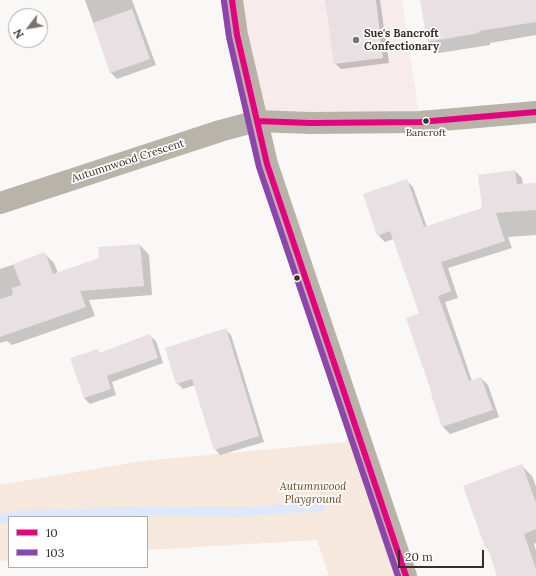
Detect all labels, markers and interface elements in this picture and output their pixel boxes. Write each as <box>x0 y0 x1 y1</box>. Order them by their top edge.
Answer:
north arrow <box>8 8 48 48</box>
text: N <box>10 26 27 41</box>
place label: Sue's Bancroft Confectionary <box>364 27 439 53</box>
marker: Sue's Bancroft Confectionary <box>351 35 361 45</box>
marker: Bancroft <box>421 116 431 126</box>
place label: Bancroft <box>406 127 446 139</box>
street label: Autumnwood Crescent <box>70 137 186 185</box>
unlabelled marker <box>292 273 302 283</box>
park label: Autumnwood Playground <box>280 480 346 506</box>
legend <box>8 516 148 568</box>
text: 10 <box>46 525 58 540</box>
scale bar <box>400 542 486 568</box>
text: 103 <box>46 545 65 560</box>
text: 20 m <box>405 549 433 564</box>

